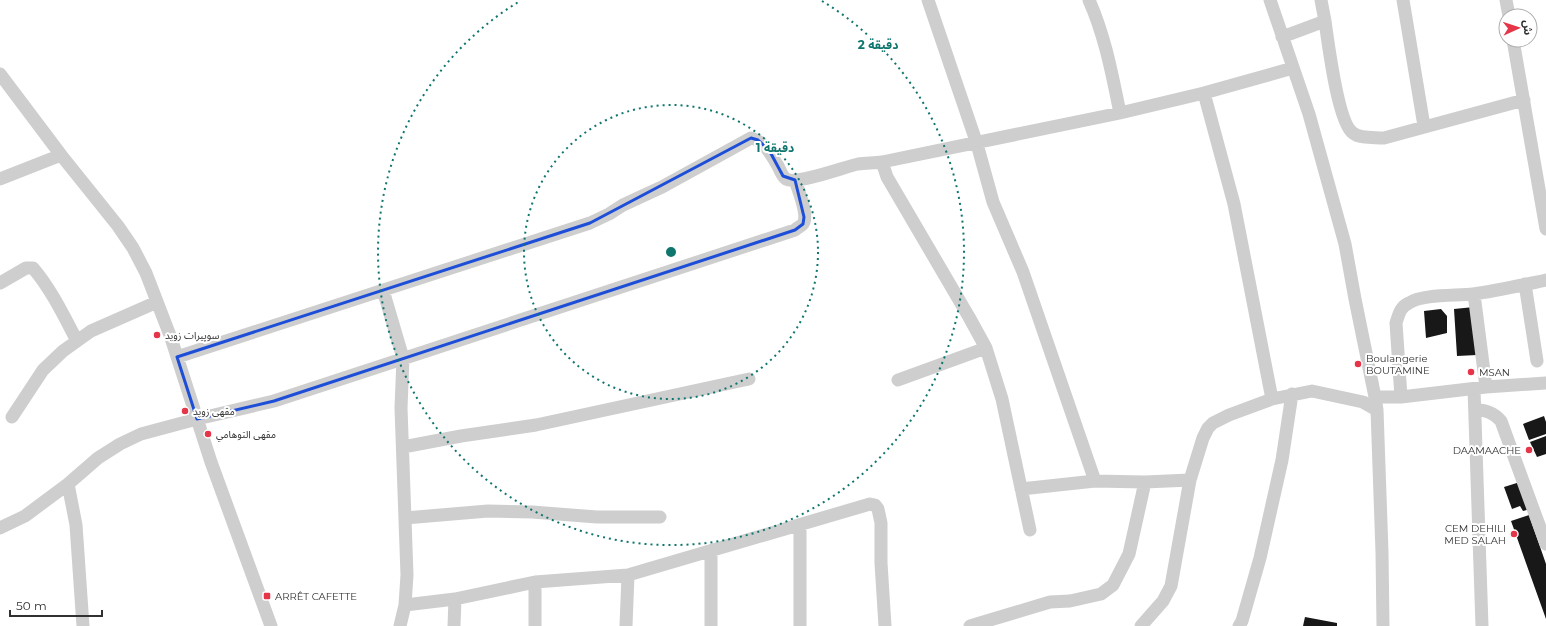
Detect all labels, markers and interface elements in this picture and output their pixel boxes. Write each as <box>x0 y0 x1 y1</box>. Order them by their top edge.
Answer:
north arrow <box>1498 8 1538 48</box>
text: ش <box>1521 20 1535 35</box>
text: 2 دقيقة <box>858 37 898 52</box>
text: 1 دقيقة <box>756 140 794 155</box>
centre of rings <box>664 245 678 259</box>
place label: سوپيرات زويد <box>165 329 220 342</box>
marker: سوپيرات زويد <box>152 330 162 340</box>
place label: Boulangerie BOUTAMINE <box>1366 352 1430 377</box>
marker: Boulangerie BOUTAMINE <box>1353 359 1363 369</box>
place label: MSAN <box>1479 366 1510 379</box>
marker: MSAN <box>1466 367 1476 377</box>
place label: مقهى زويد <box>193 405 235 418</box>
marker: مقهى زويد <box>180 406 190 416</box>
place label: مقهى التوهامي <box>216 428 276 442</box>
marker: مقهى التوهامي <box>203 429 213 439</box>
place label: DAAMAACHE <box>1453 444 1521 457</box>
marker: DAAMAACHE <box>1524 445 1534 455</box>
place label: CEM DEHILI MED SALAH <box>1444 522 1506 547</box>
marker: CEM DEHILI MED SALAH <box>1509 529 1519 539</box>
place label: ARRÊT CAFETTE <box>275 590 357 603</box>
marker: ARRÊT CAFETTE <box>262 591 272 601</box>
scale bar <box>10 592 102 618</box>
text: 50 m <box>16 598 47 613</box>

